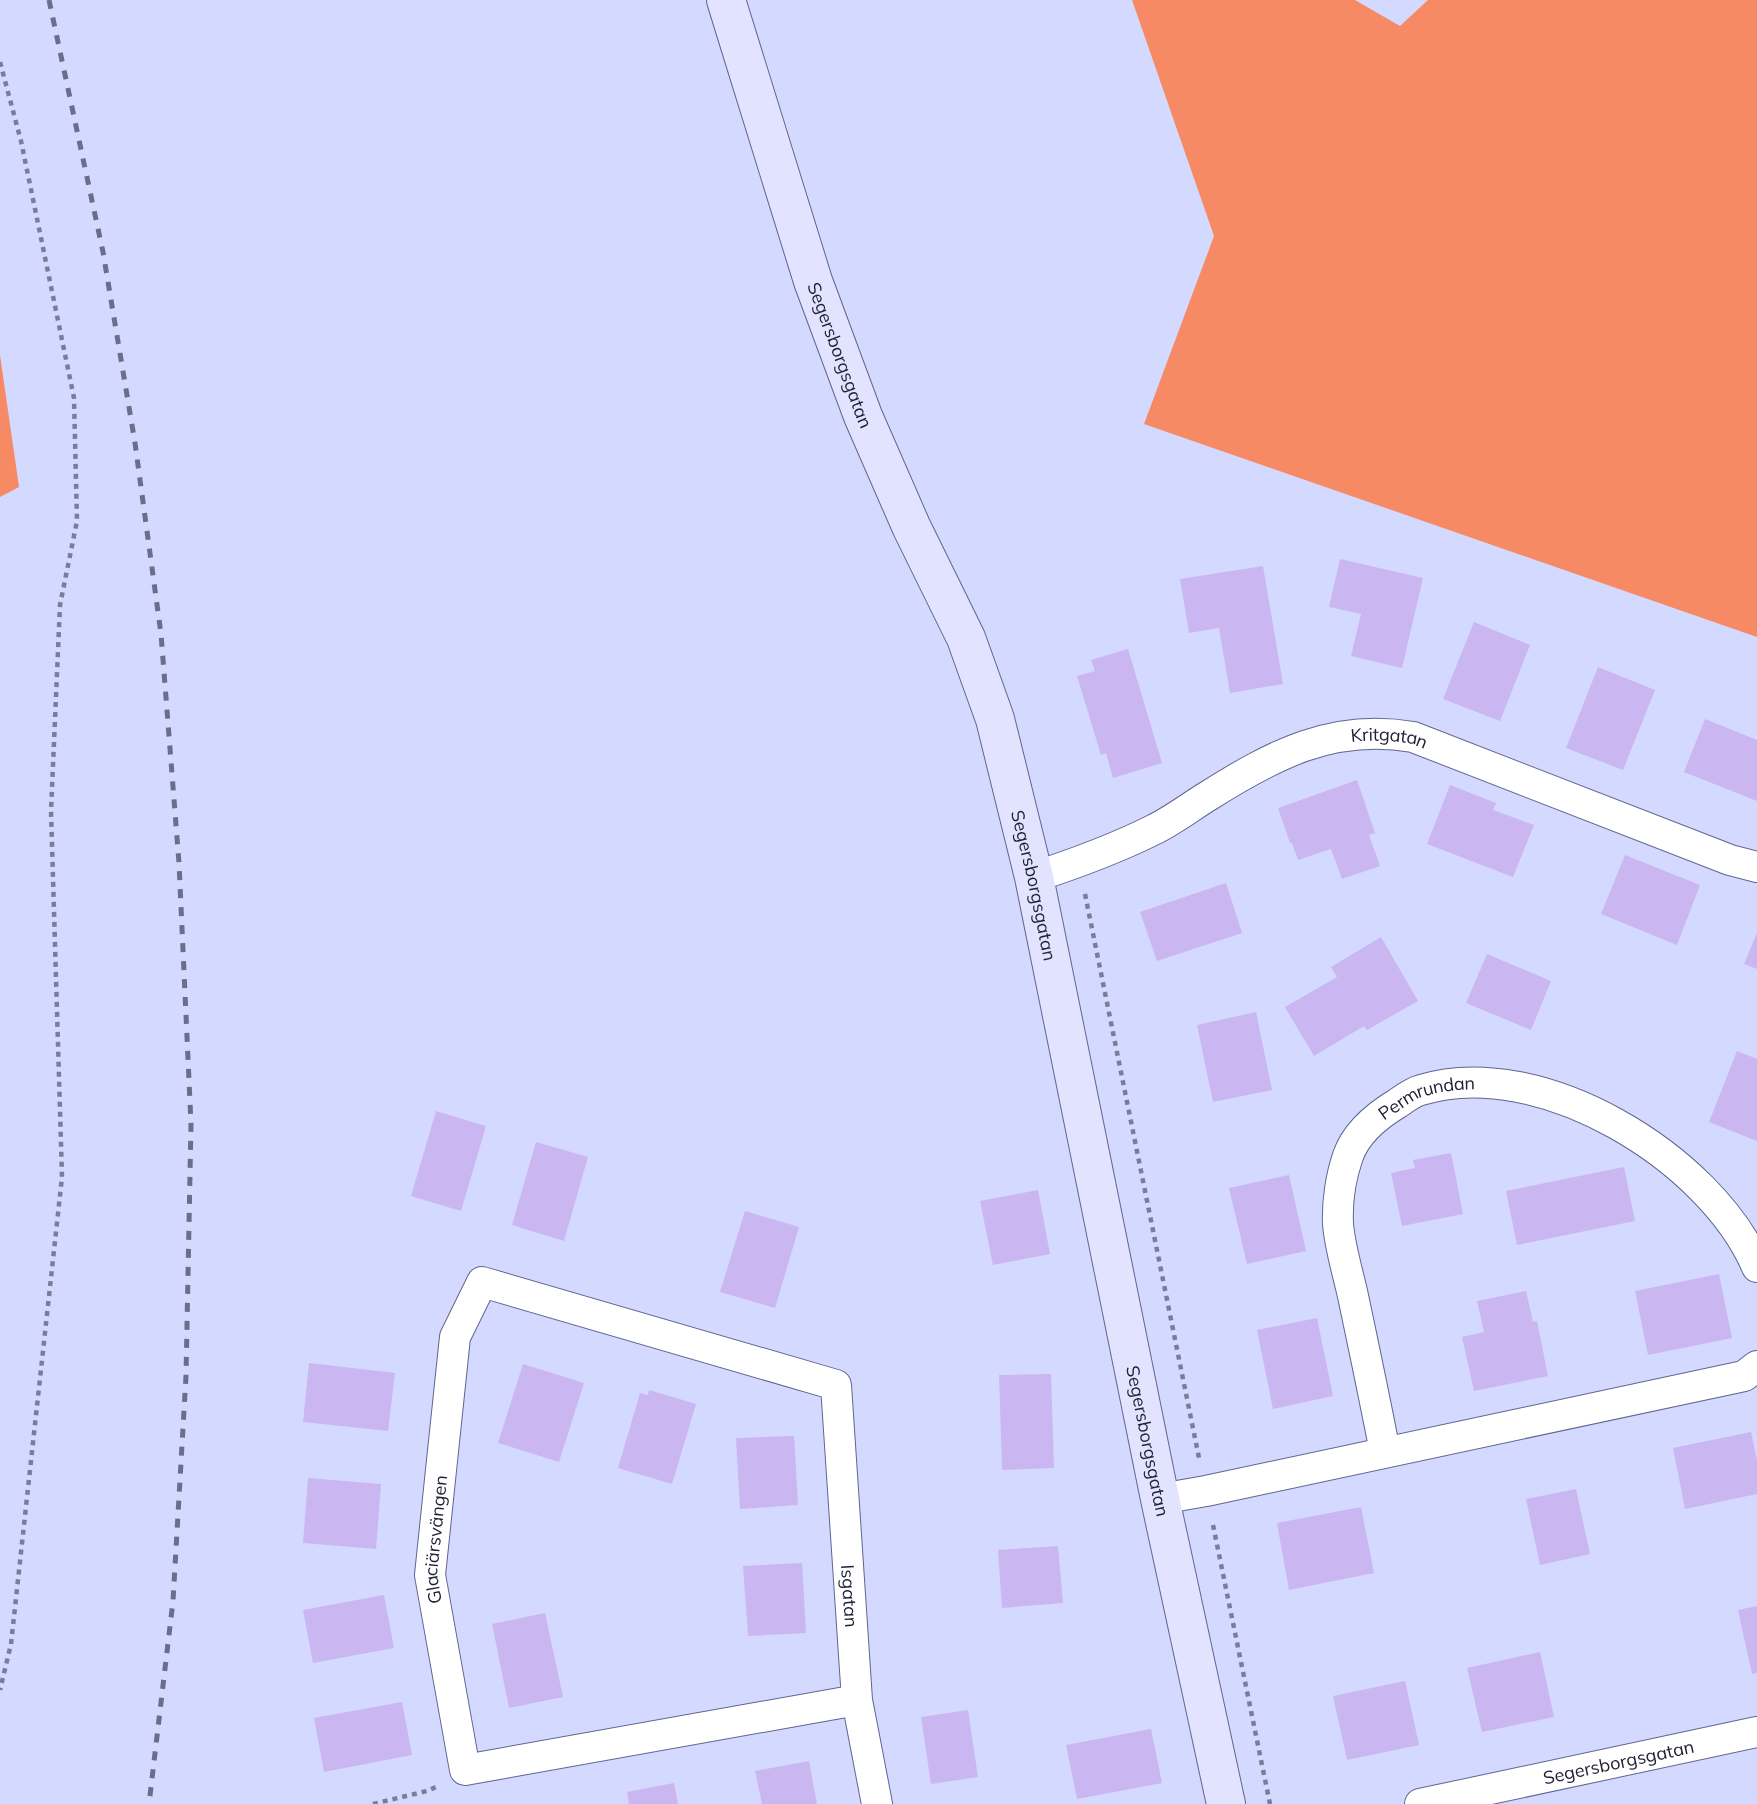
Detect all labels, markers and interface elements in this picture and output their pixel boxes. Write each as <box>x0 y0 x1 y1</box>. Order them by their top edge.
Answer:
street label: Segersborgsgatan <box>803 279 878 431</box>
street label: Kritgatan <box>1349 722 1431 753</box>
street label: Segersborgsgatan <box>1006 808 1062 963</box>
street label: Permrundan <box>1373 1071 1475 1124</box>
street label: Segersborgsgatan <box>1122 1363 1175 1519</box>
street label: Glaciärsvängen <box>418 1474 452 1606</box>
street label: Isgatan <box>836 1564 864 1628</box>
street label: Segersborgsgatan <box>1541 1734 1696 1789</box>

